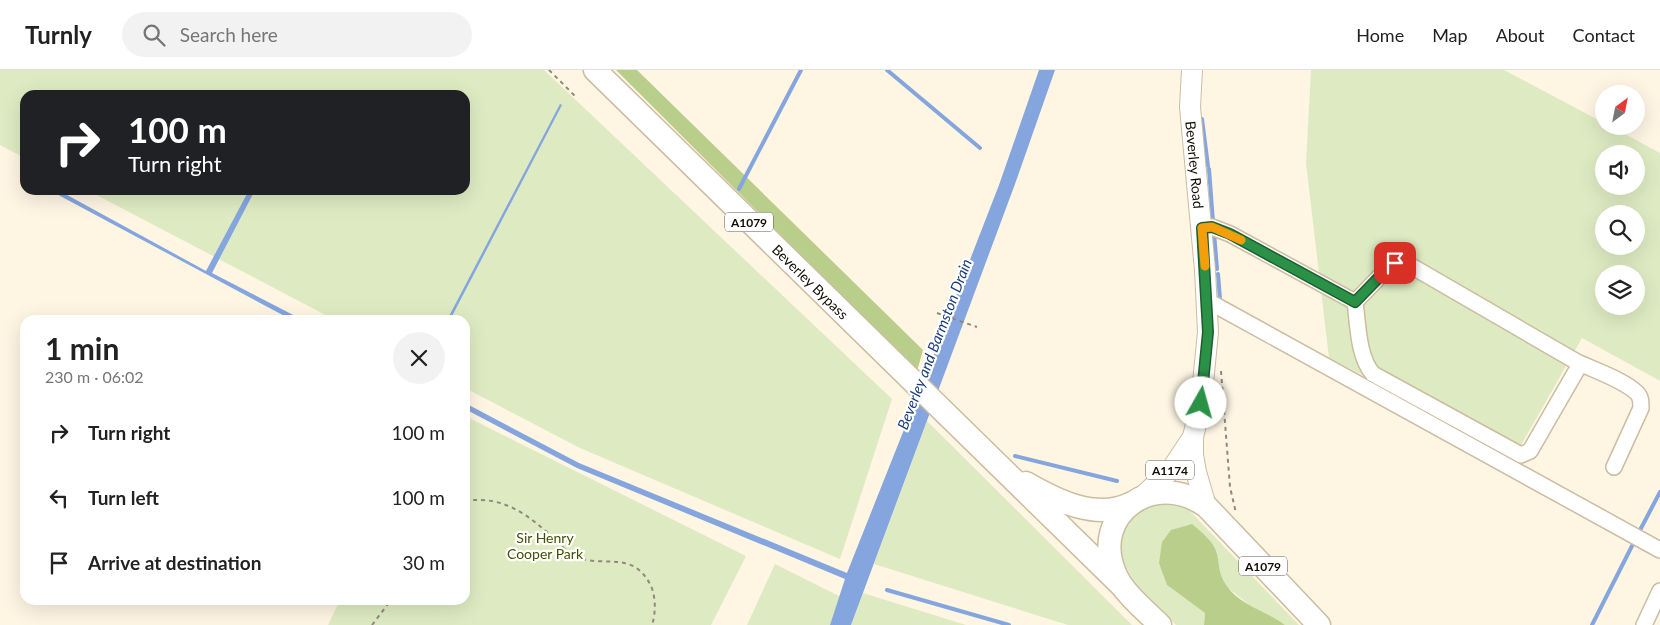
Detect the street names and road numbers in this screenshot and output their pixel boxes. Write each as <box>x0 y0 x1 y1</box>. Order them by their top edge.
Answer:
street label: Beverley Road <box>1183 120 1208 209</box>
road number: A1079 <box>725 212 773 232</box>
street label: Beverley Bypass <box>769 240 852 322</box>
road number: A1174 <box>1146 460 1194 480</box>
road number: A1079 <box>1239 556 1287 576</box>

